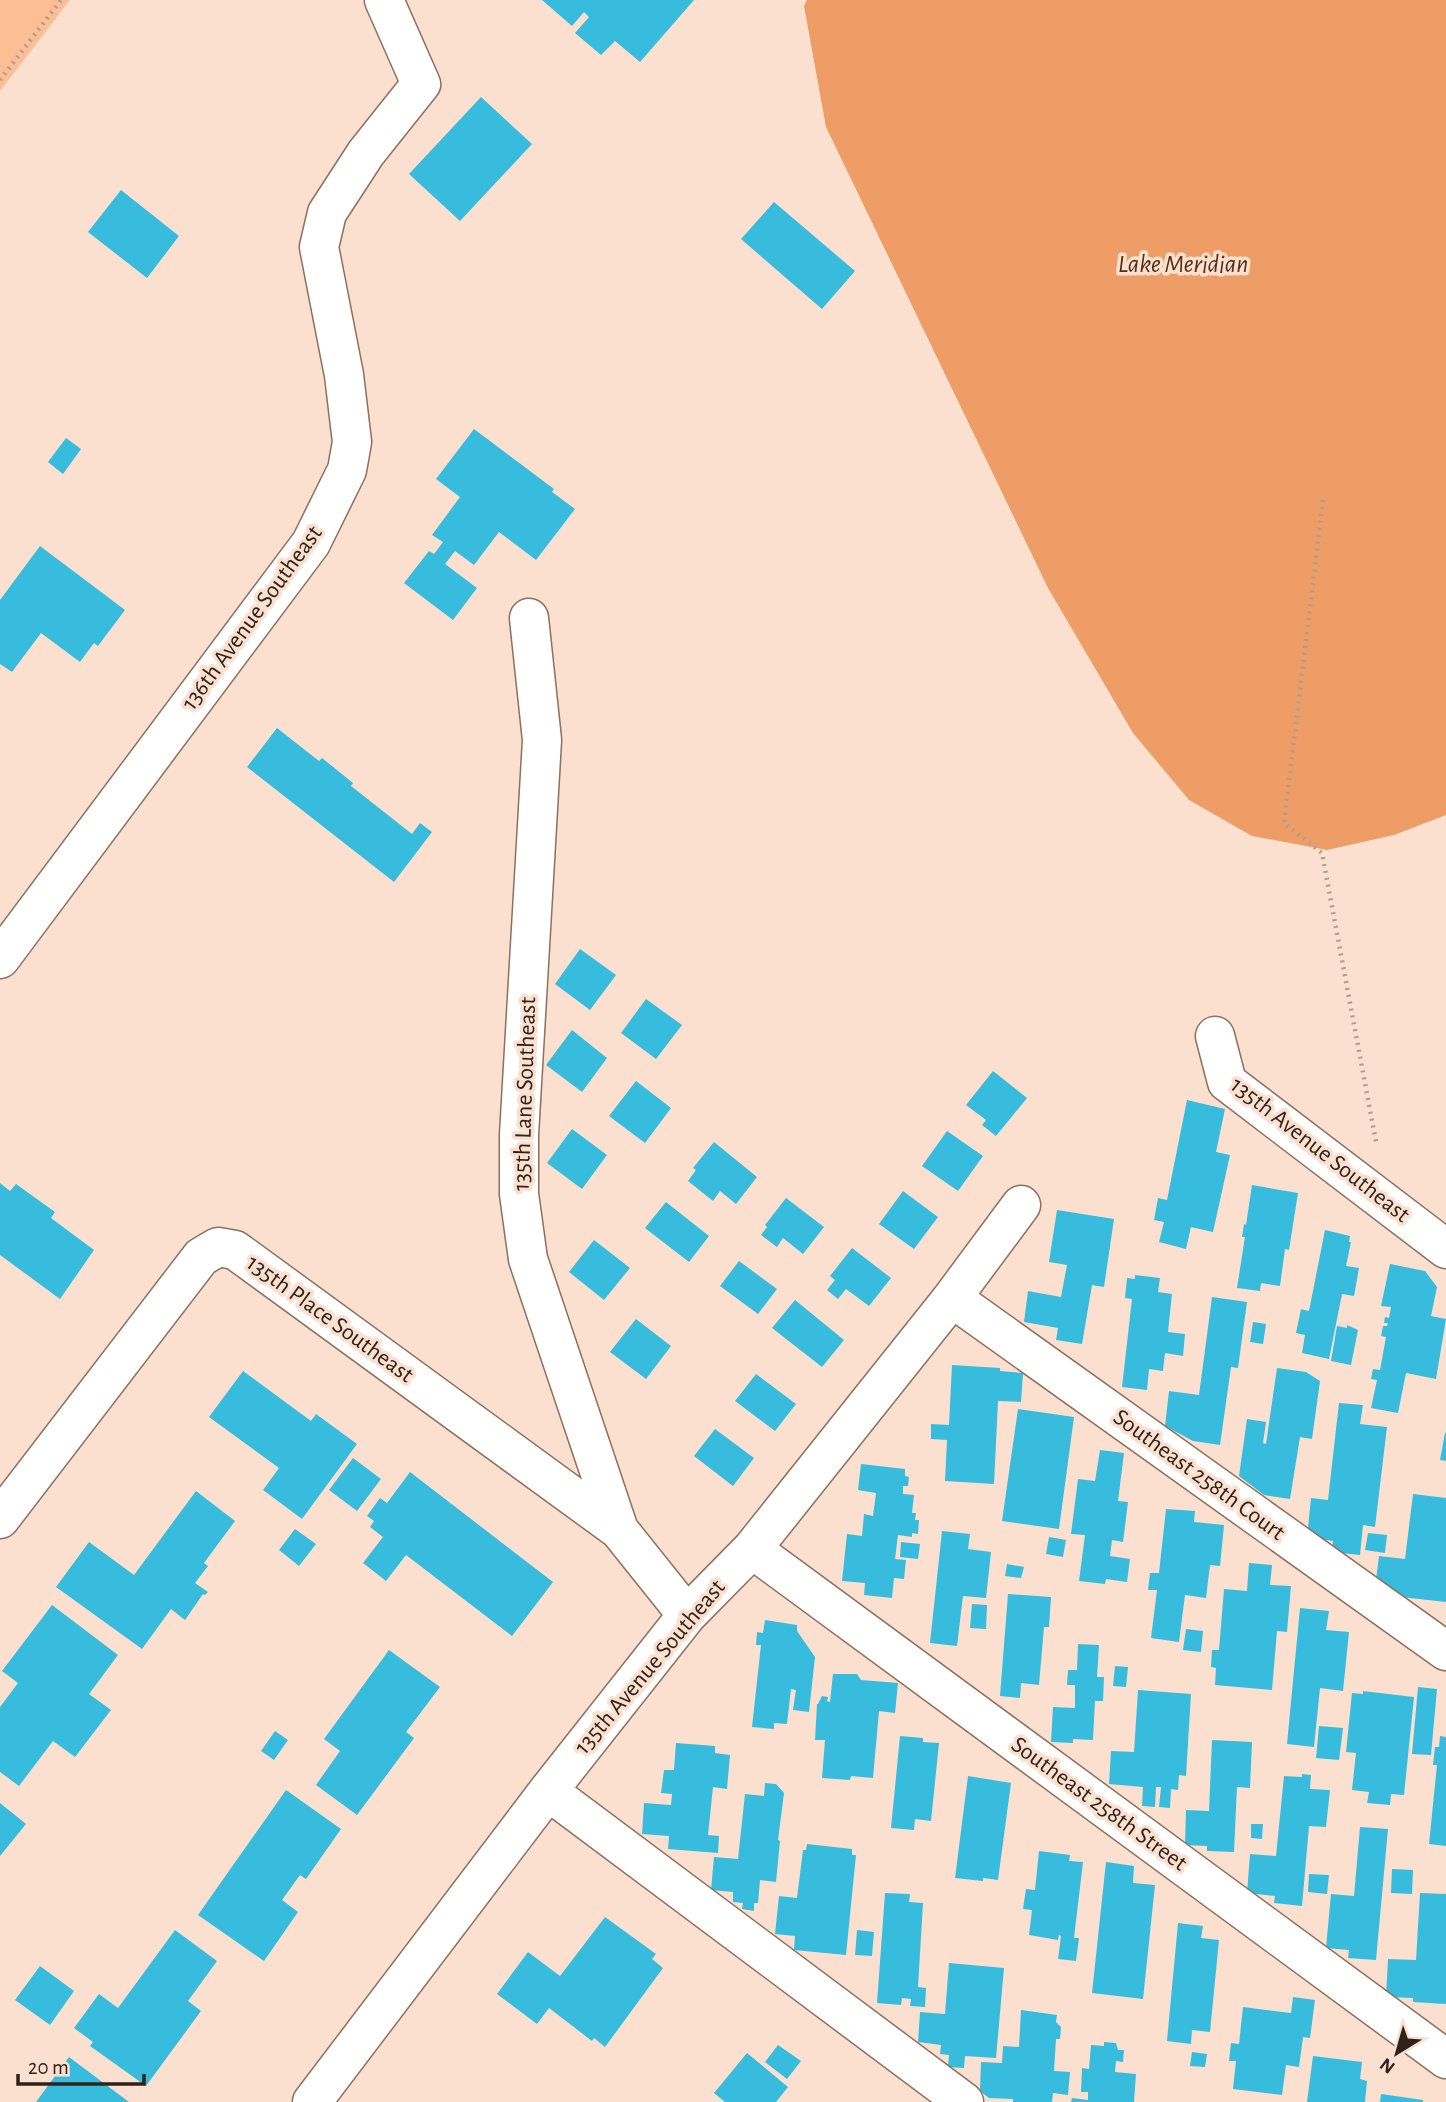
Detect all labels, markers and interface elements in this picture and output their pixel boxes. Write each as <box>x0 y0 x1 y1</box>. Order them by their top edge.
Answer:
water label: Lake Meridian <box>1118 251 1248 277</box>
street label: 136th Avenue Southeast <box>177 521 327 715</box>
street label: 135th Lane Southeast <box>510 996 540 1191</box>
street label: 135th Avenue Southeast <box>1226 1073 1414 1227</box>
street label: 135th Place Southeast <box>242 1251 418 1388</box>
street label: Southeast 258th Court <box>1109 1405 1289 1545</box>
street label: 135th Avenue Southeast <box>570 1575 730 1759</box>
street label: Southeast 258th Street <box>1007 1732 1192 1876</box>
north arrow <box>1362 2018 1432 2088</box>
scale bar <box>18 2042 144 2086</box>
text: N <box>1377 2054 1399 2077</box>
text: 20 m <box>28 2057 69 2078</box>

